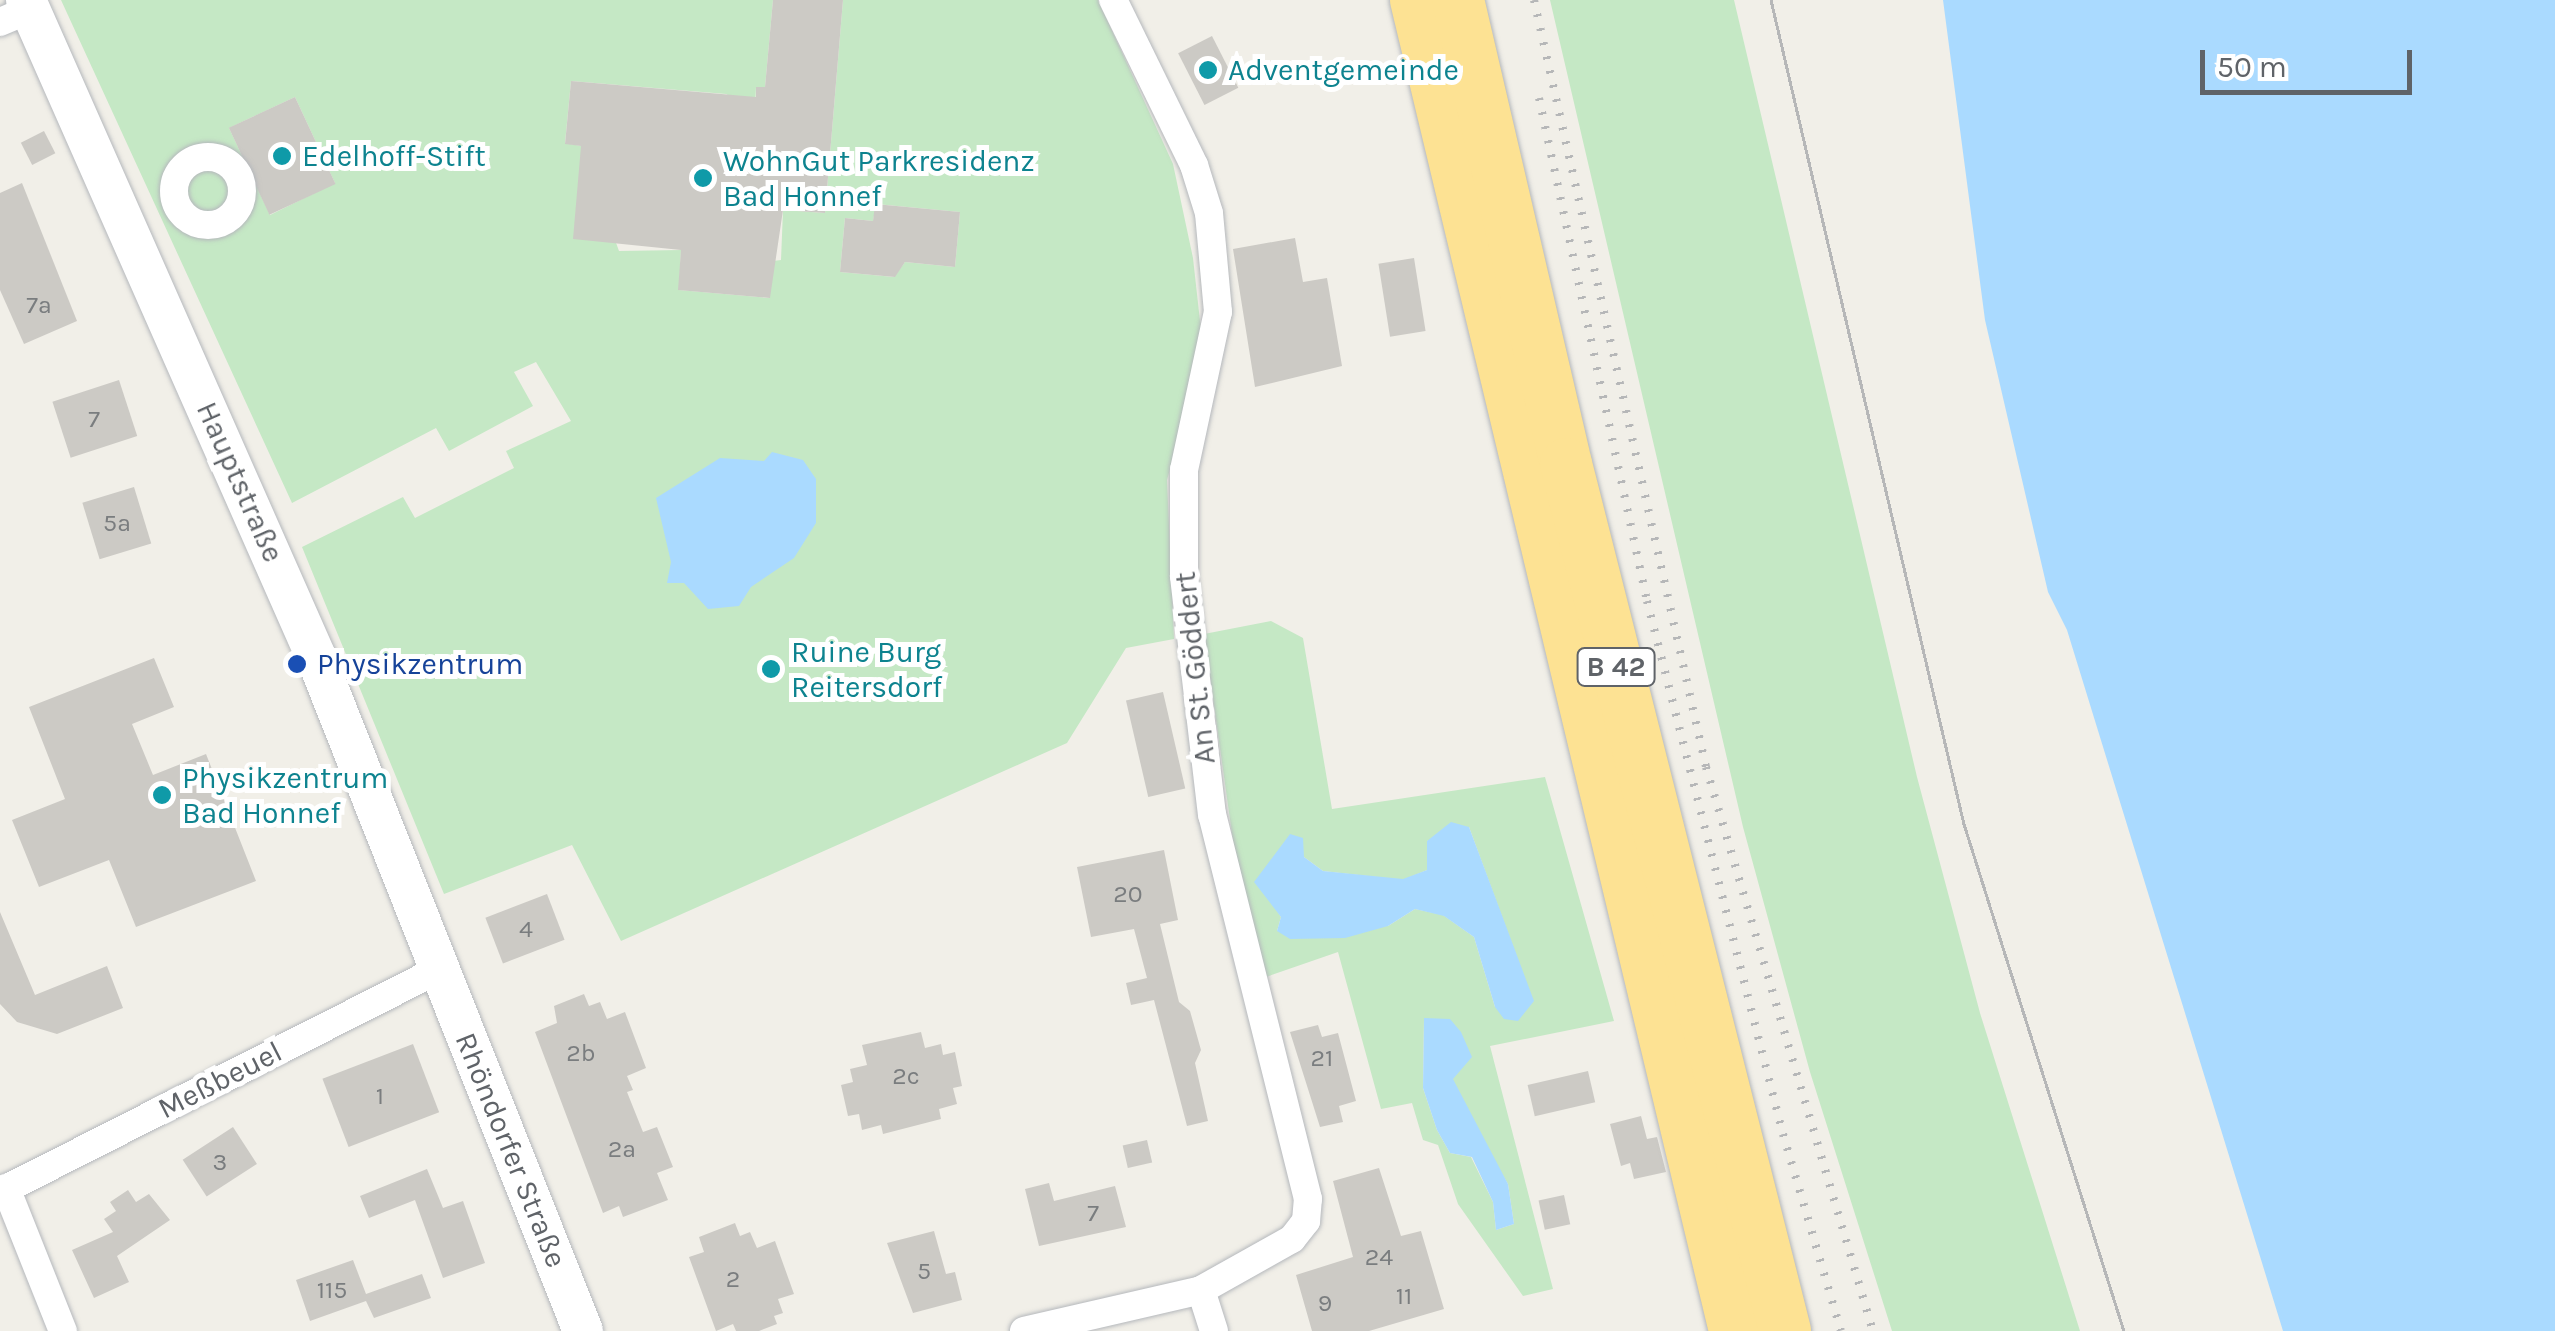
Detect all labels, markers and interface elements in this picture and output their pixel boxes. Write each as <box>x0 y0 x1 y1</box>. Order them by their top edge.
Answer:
scale bar <box>2205 30 2418 92</box>
text: 50 m <box>2217 49 2287 85</box>
place label: Adventgemeinde <box>1228 52 1459 88</box>
marker: Adventgemeinde <box>1197 59 1219 81</box>
place label: Edelhoff-Stift <box>302 138 486 174</box>
place label: WohnGut Parkresidenz Bad Honnef <box>723 143 1035 214</box>
marker: Edelhoff-Stift <box>271 145 293 167</box>
marker: WohnGut Parkresidenz Bad Honnef <box>692 167 714 189</box>
house number: 7a <box>26 290 52 320</box>
street label: Hauptstraße <box>189 396 291 568</box>
house number: 7 <box>88 404 100 434</box>
house number: 5a <box>103 508 131 538</box>
street label: An St. Göddert <box>1167 570 1223 766</box>
place label: Ruine Burg Reitersdorf <box>791 634 942 704</box>
road number: B 42 <box>1576 644 1656 690</box>
place label: Physikzentrum <box>317 646 523 682</box>
marker: Physikzentrum <box>286 653 308 675</box>
marker: Ruine Burg Reitersdorf <box>760 658 782 680</box>
place label: Physikzentrum Bad Honnef <box>182 760 388 830</box>
marker: Physikzentrum Bad Honnef <box>151 784 173 806</box>
house number: 20 <box>1113 879 1143 909</box>
house number: 4 <box>519 914 533 944</box>
street label: Rhöndorfer Straße <box>447 1027 575 1273</box>
street label: Meßbeuel <box>152 1033 288 1127</box>
house number: 2b <box>566 1038 596 1068</box>
house number: 21 <box>1311 1043 1333 1073</box>
house number: 2c <box>892 1061 920 1091</box>
house number: 1 <box>376 1081 384 1111</box>
house number: 2a <box>608 1134 636 1164</box>
house number: 3 <box>213 1147 227 1177</box>
house number: 7 <box>1087 1198 1099 1228</box>
house number: 24 <box>1365 1242 1393 1272</box>
house number: 5 <box>917 1256 931 1286</box>
house number: 2 <box>726 1264 740 1294</box>
house number: 115 <box>317 1275 347 1305</box>
house number: 11 <box>1396 1281 1412 1311</box>
house number: 9 <box>1318 1288 1332 1318</box>

